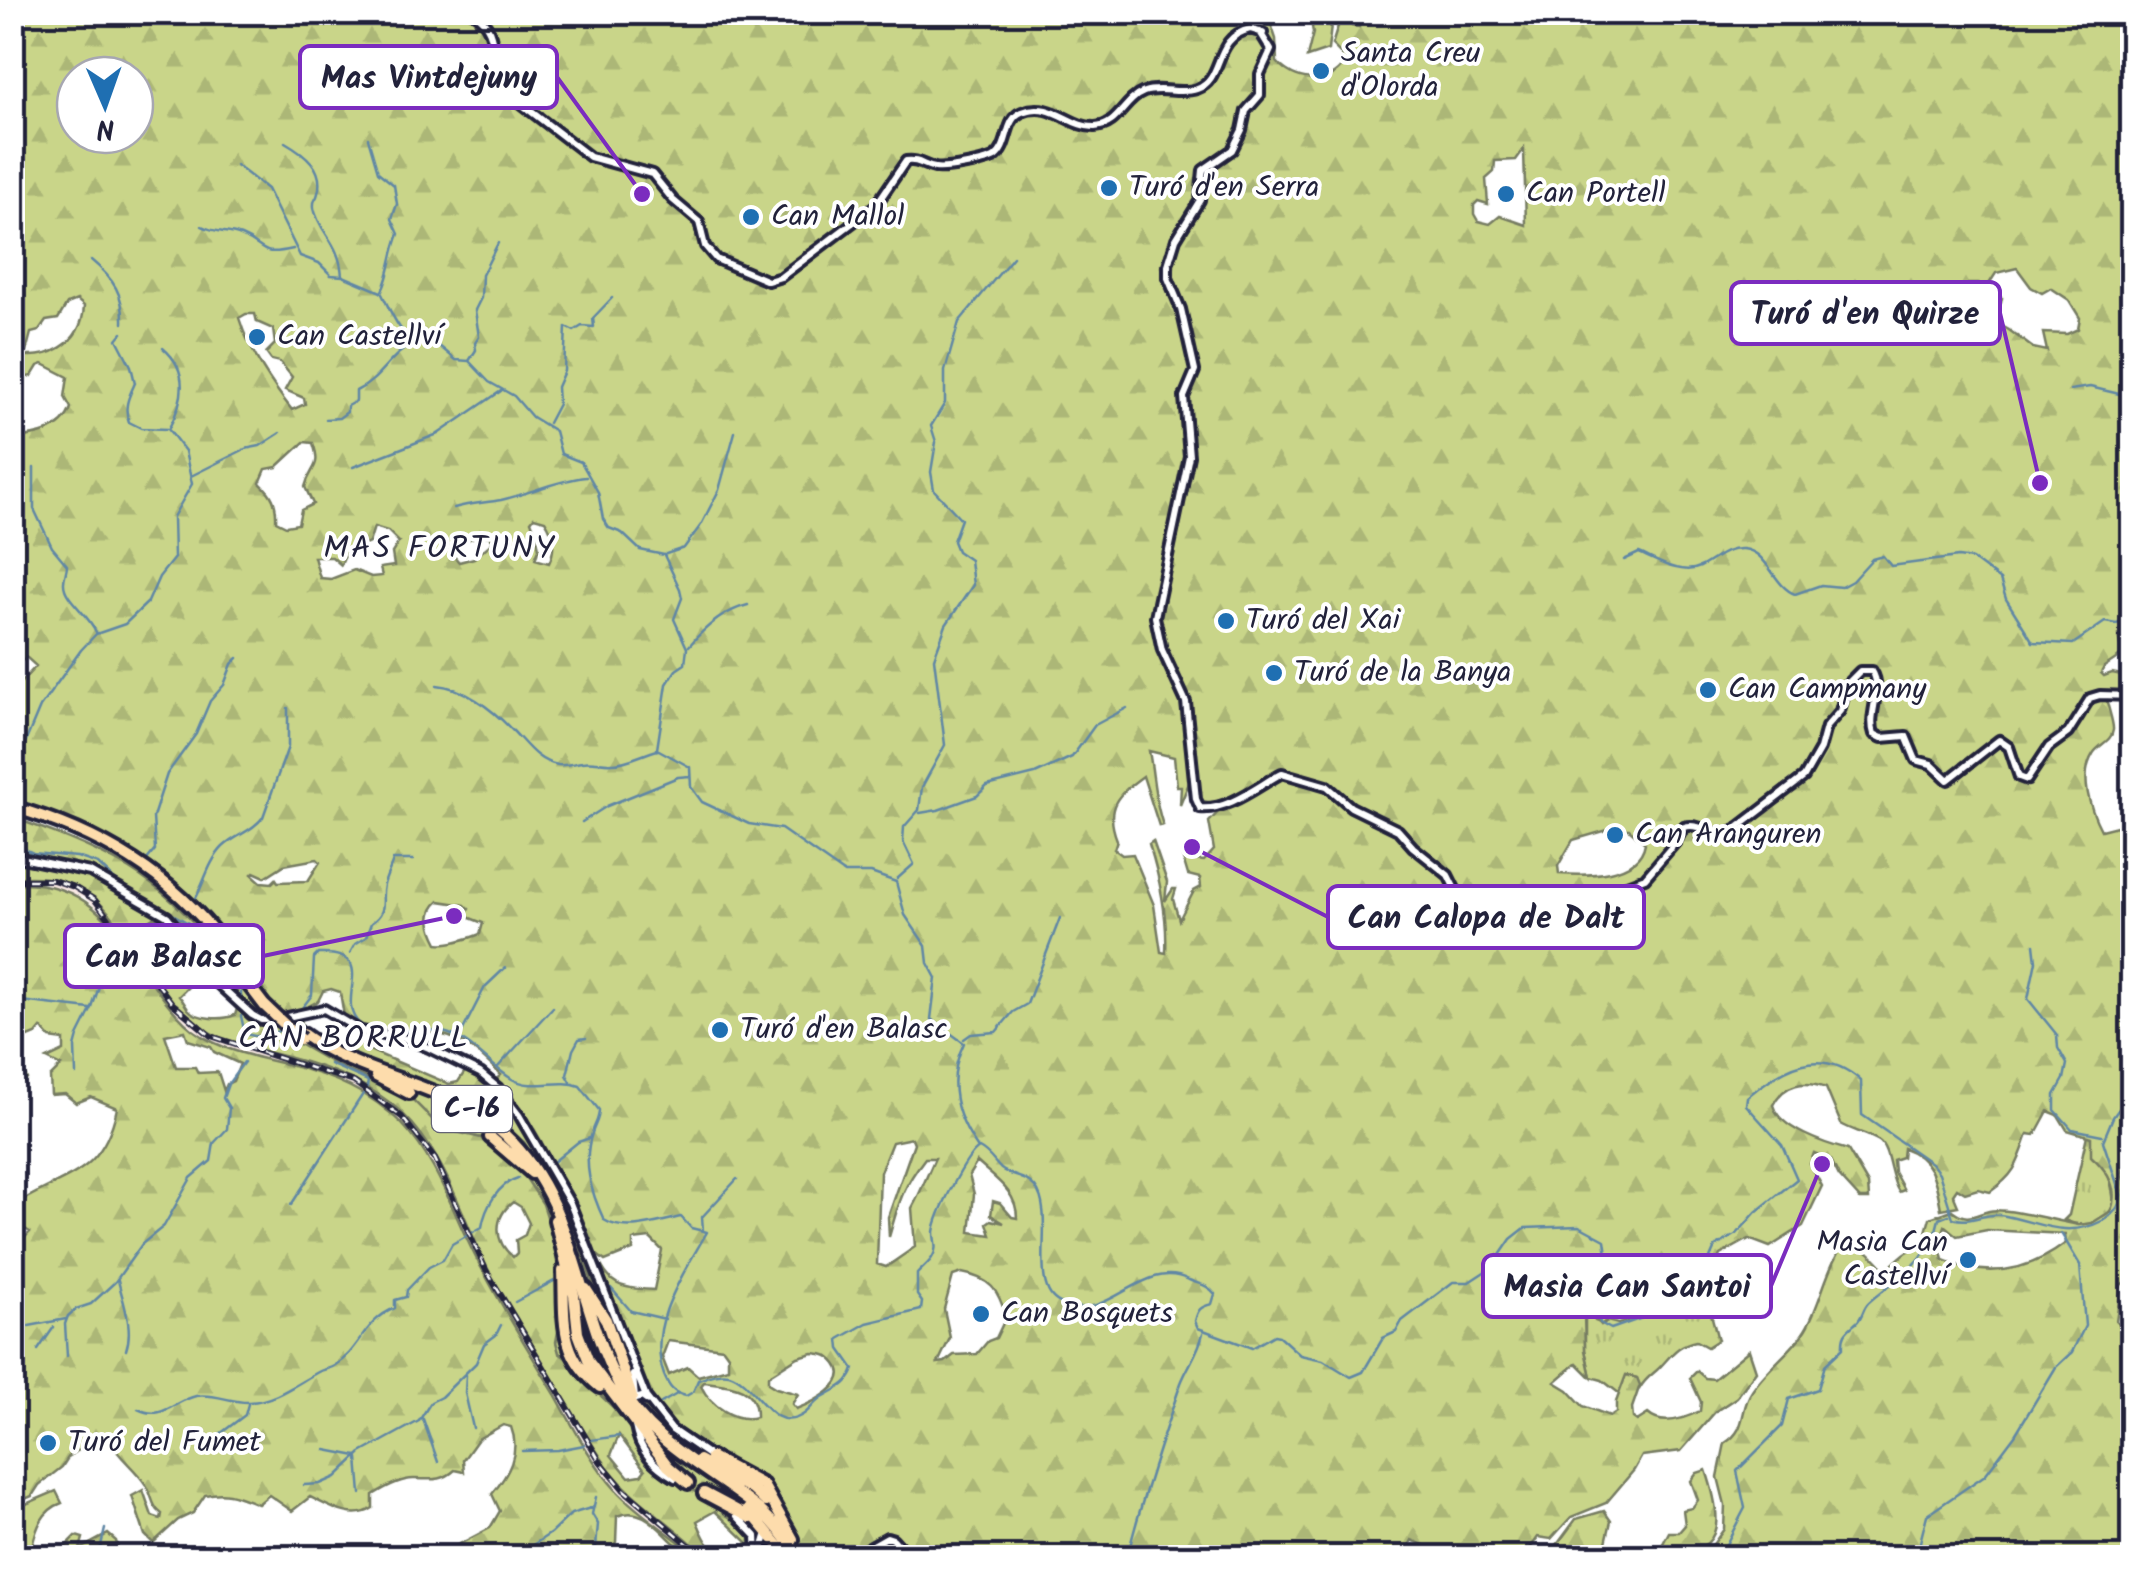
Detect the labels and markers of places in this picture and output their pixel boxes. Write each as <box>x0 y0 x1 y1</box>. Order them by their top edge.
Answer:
place label: Santa Creu d'Olorda <box>1341 30 1481 112</box>
callout: Mas Vintdejuny <box>300 46 557 108</box>
marker: Santa Creu d'Olorda <box>1310 60 1332 82</box>
place label: Turó d'en Serra <box>1129 164 1319 212</box>
place label: Can Portell <box>1526 170 1666 218</box>
marker: Turó d'en Serra <box>1098 177 1120 199</box>
marker: Can Portell <box>1495 183 1517 205</box>
place label: Can Mallol <box>771 193 904 241</box>
marker: Can Mallol <box>740 206 762 228</box>
callout: Turó d'en Quirze <box>1731 282 2000 344</box>
place label: Can Castellví <box>277 313 446 361</box>
marker: Can Castellví <box>246 326 268 348</box>
place label: Turó del Xai <box>1246 597 1402 645</box>
marker: Turó del Xai <box>1215 610 1237 632</box>
place label: Turó de la Banya <box>1294 649 1511 697</box>
marker: Turó de la Banya <box>1263 662 1285 684</box>
place label: Can Campmany <box>1728 666 1927 714</box>
marker: Can Campmany <box>1697 679 1719 701</box>
place label: Can Aranguren <box>1635 811 1821 859</box>
marker: Can Aranguren <box>1604 824 1626 846</box>
callout: Can Calopa de Dalt <box>1328 886 1644 948</box>
callout: Can Balasc <box>65 925 263 987</box>
place label: Turó d'en Balasc <box>740 1006 948 1054</box>
marker: Turó d'en Balasc <box>709 1019 731 1041</box>
place label: Masia Can Castellví <box>1816 1219 1953 1301</box>
marker: Masia Can Castellví <box>1957 1249 1979 1271</box>
callout: Masia Can Santoi <box>1483 1255 1771 1317</box>
place label: Can Bosquets <box>1001 1290 1173 1338</box>
marker: Can Bosquets <box>970 1303 992 1325</box>
place label: Turó del Fumet <box>68 1419 261 1467</box>
marker: Turó del Fumet <box>37 1432 59 1454</box>

